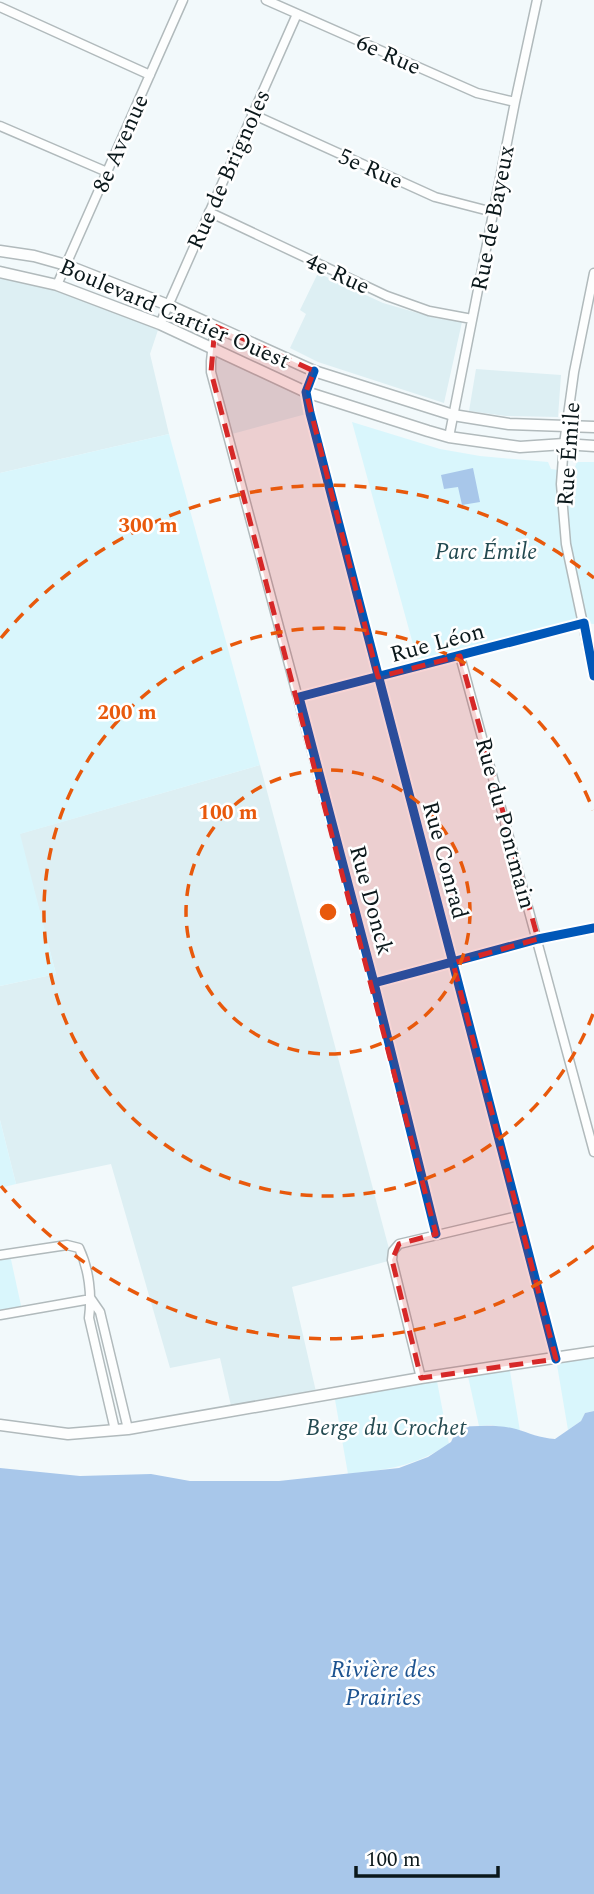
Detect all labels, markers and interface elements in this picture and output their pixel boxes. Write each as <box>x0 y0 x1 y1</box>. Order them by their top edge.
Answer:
street label: 6e Rue <box>350 26 426 85</box>
street label: Rue de Brignoles <box>178 84 280 255</box>
street label: 8e Avenue <box>84 89 159 198</box>
street label: 5e Rue <box>332 140 408 199</box>
street label: Rue de Bayeux <box>462 143 525 294</box>
street label: 4e Rue <box>299 244 375 305</box>
street label: Boulevard Cartier Ouest <box>54 250 295 379</box>
street label: Rue Émile <box>548 401 591 508</box>
text: 300 m <box>118 510 178 542</box>
park label: Parc Émile <box>435 535 537 570</box>
street label: Rue Léon <box>386 614 489 673</box>
text: 200 m <box>97 697 157 729</box>
street label: Rue du Pontmain <box>465 734 544 913</box>
text: 100 m <box>198 797 258 829</box>
street label: Rue Conrad <box>412 797 477 923</box>
street label: Rue Donck <box>339 842 402 959</box>
centre of rings <box>316 900 340 924</box>
park label: Berge du Crochet <box>306 1411 467 1446</box>
water label: Rivière des Prairies <box>330 1652 436 1716</box>
scale bar <box>356 1834 498 1878</box>
text: 100 m <box>366 1844 421 1876</box>

